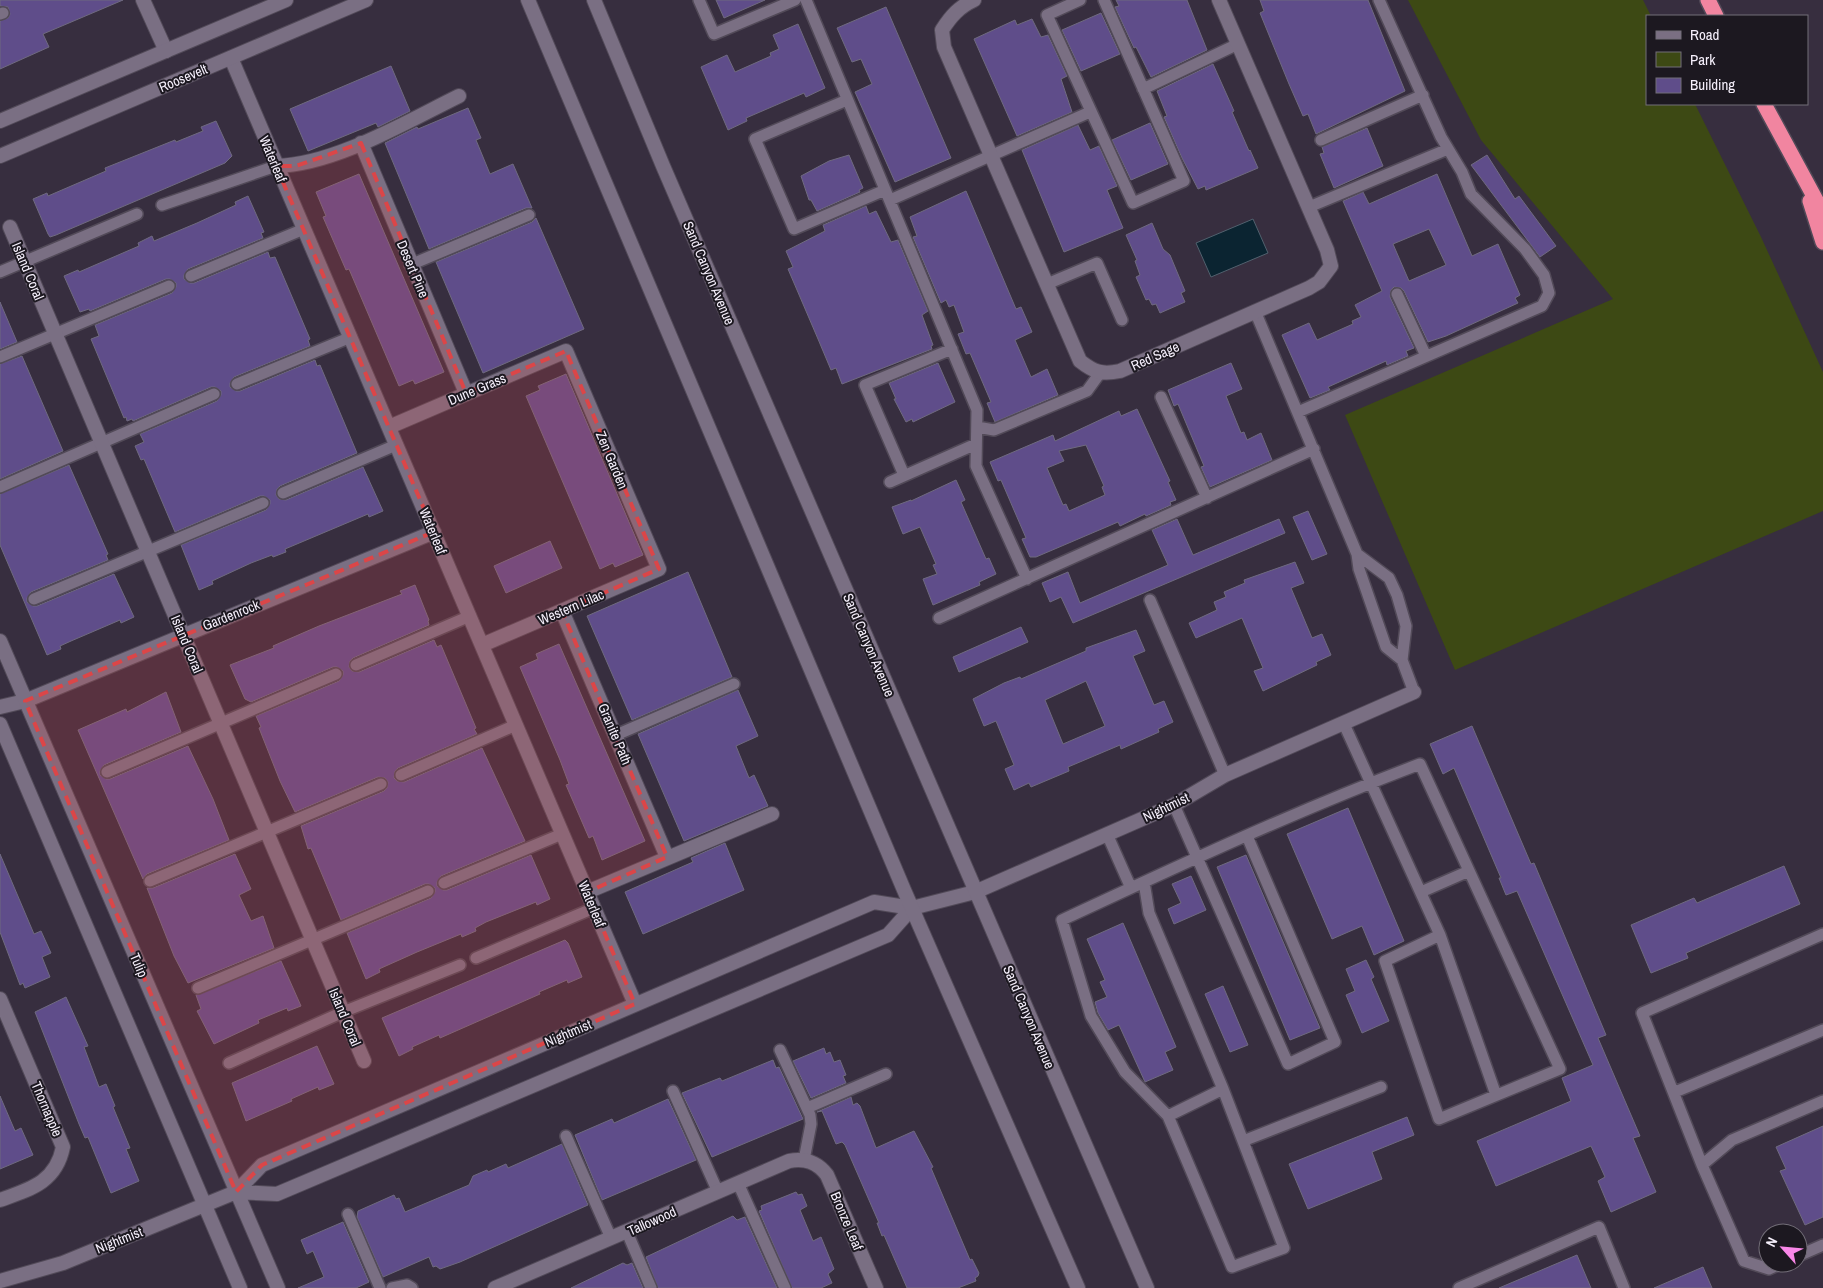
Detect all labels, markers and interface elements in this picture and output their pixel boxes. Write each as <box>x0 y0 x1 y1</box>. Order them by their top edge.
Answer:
legend <box>1646 15 1808 105</box>
text: Road <box>1690 24 1719 45</box>
text: Park <box>1690 49 1716 70</box>
street label: Roosevelt <box>156 60 210 96</box>
text: Building <box>1690 74 1735 95</box>
street label: Waterleaf <box>255 133 291 186</box>
street label: Sand Canyon Avenue <box>679 218 739 328</box>
street label: Desert Pine <box>393 238 433 300</box>
street label: Island Coral <box>8 239 48 303</box>
street label: Red Sage <box>1128 337 1182 375</box>
street label: Dune Grass <box>445 369 509 409</box>
street label: Zen Garden <box>592 428 632 492</box>
street label: Waterleaf <box>415 505 451 558</box>
street label: Western Lilac <box>535 585 607 629</box>
street label: Sand Canyon Avenue <box>839 590 899 700</box>
street label: Gardenrock <box>200 595 262 635</box>
street label: Island Coral <box>167 612 207 676</box>
street label: Granite Path <box>594 701 636 767</box>
street label: Nightmist <box>1140 788 1192 826</box>
street label: Waterleaf <box>574 878 610 931</box>
street label: Tulip <box>126 950 152 980</box>
street label: Sand Canyon Avenue <box>999 962 1059 1072</box>
street label: Island Coral <box>325 985 365 1049</box>
street label: Nightmist <box>542 1015 594 1051</box>
street label: Thornapple <box>27 1079 67 1139</box>
street label: Bronze Leaf <box>827 1189 868 1254</box>
street label: Tallowood <box>625 1202 679 1240</box>
street label: Nightmist <box>93 1222 145 1258</box>
north arrow <box>1758 1223 1808 1273</box>
text: N <box>1762 1234 1781 1250</box>

